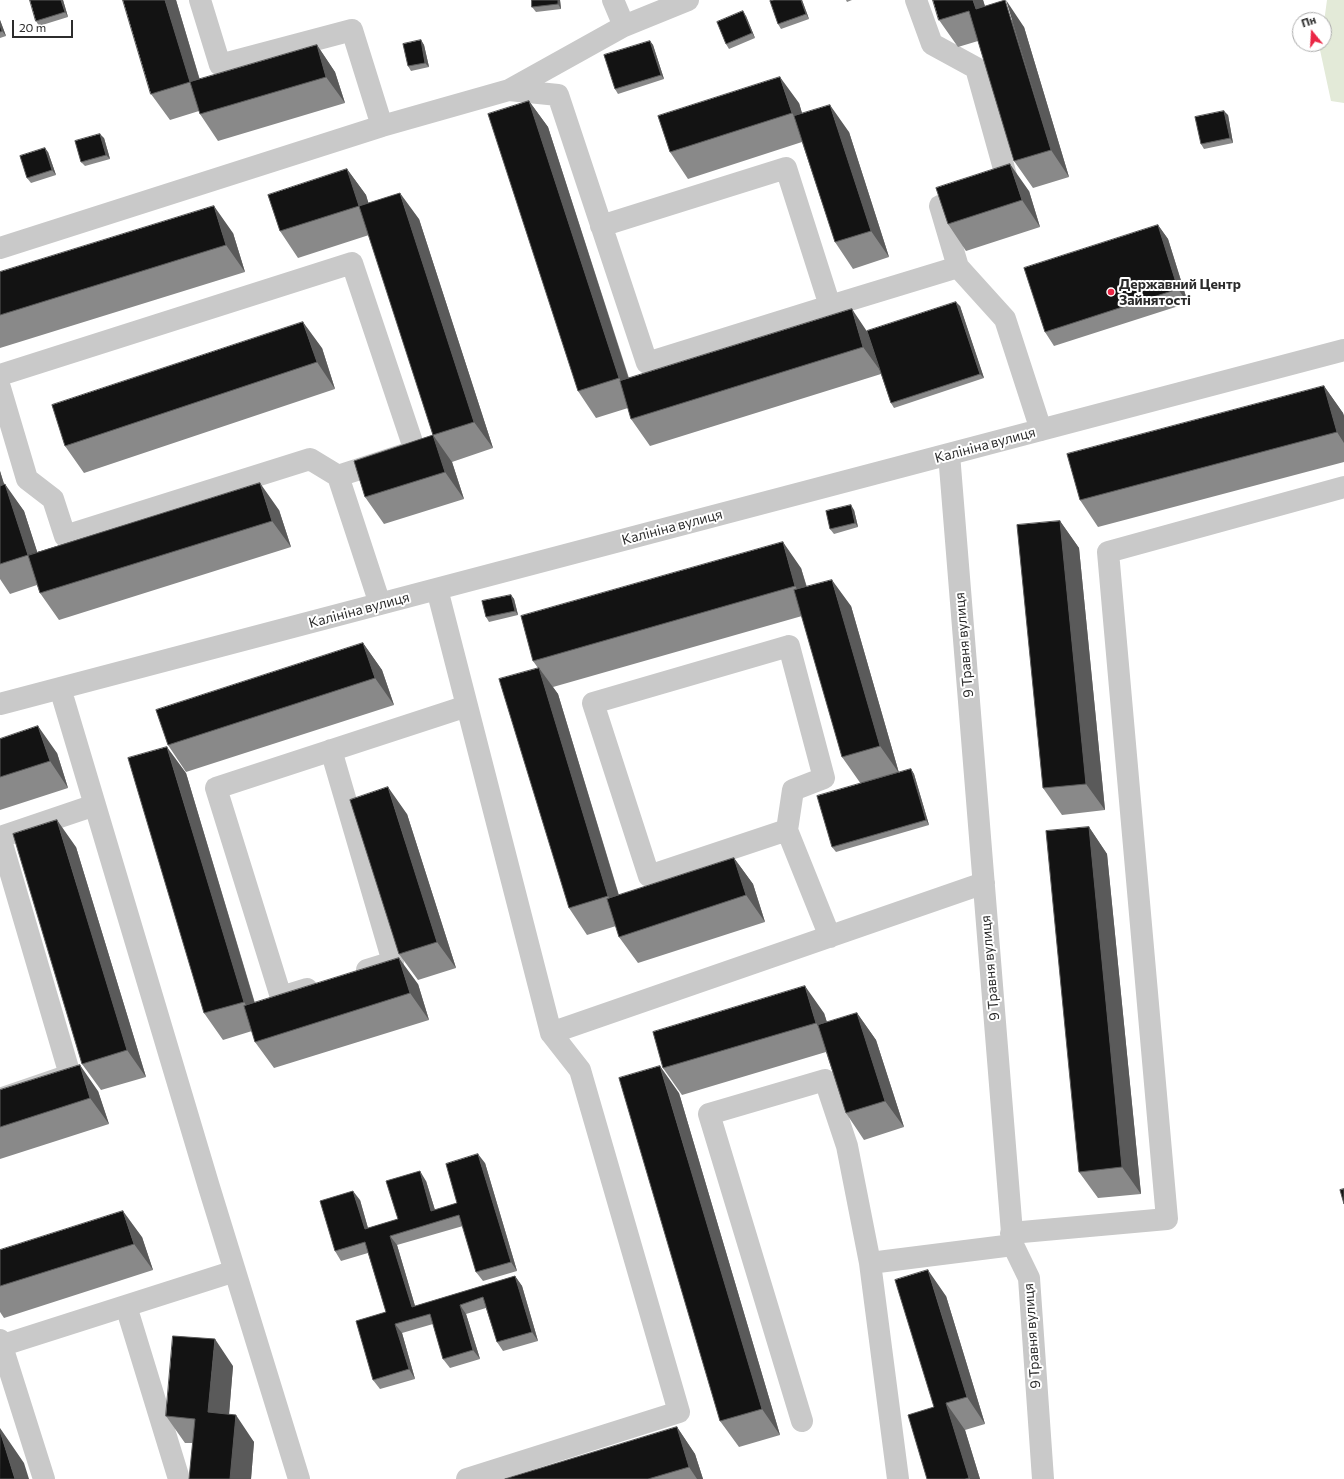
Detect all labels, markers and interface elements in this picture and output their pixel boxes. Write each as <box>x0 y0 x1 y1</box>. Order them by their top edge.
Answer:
scale bar <box>14 12 75 38</box>
north arrow <box>1292 12 1332 52</box>
text: Пн <box>1299 13 1317 29</box>
text: 20 m <box>19 20 46 34</box>
place label: Державний Центр Зайнятості <box>1119 276 1241 308</box>
marker: Державний Центр Зайнятості <box>1106 287 1116 297</box>
street label: Калініна вулиця <box>933 423 1037 467</box>
street label: Калініна вулиця <box>620 505 724 549</box>
street label: Калініна вулиця <box>307 588 411 632</box>
street label: 9 Травня вулиця <box>951 592 977 698</box>
street label: 9 Травня вулиця <box>977 915 1003 1021</box>
street label: 9 Травня вулиця <box>1020 1283 1044 1389</box>

